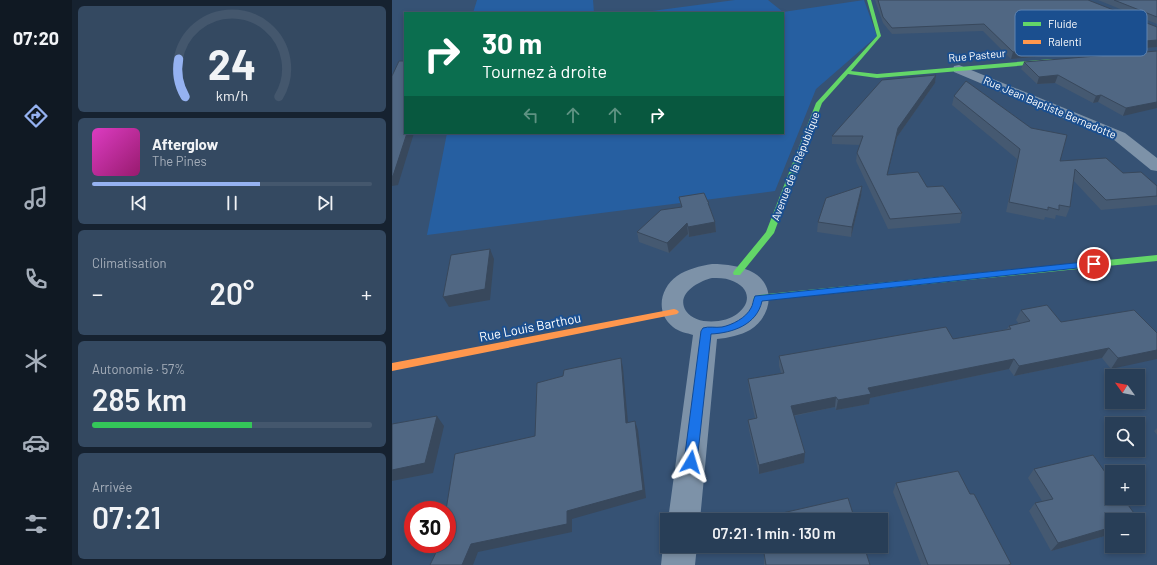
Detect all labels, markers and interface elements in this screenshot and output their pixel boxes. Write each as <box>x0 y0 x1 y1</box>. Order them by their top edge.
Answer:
legend <box>1015 10 1147 56</box>
text: Fluide <box>1048 17 1077 30</box>
text: 30 m <box>482 26 542 60</box>
text: 07:20 <box>13 27 59 49</box>
icon: right <box>416 28 468 80</box>
text: Ralenti <box>1048 35 1082 48</box>
text: 24 <box>208 38 256 88</box>
street label: Rue Pasteur <box>948 46 1006 64</box>
text: Tournez à droite <box>482 60 607 82</box>
street label: Rue Jean Baptiste Bernadotte <box>982 73 1119 141</box>
text: km/h <box>216 86 248 103</box>
icon: directions <box>22 102 50 130</box>
icon: left <box>520 104 542 126</box>
icon: ahead <box>562 104 584 126</box>
icon: ahead <box>604 104 626 126</box>
icon: right <box>646 104 668 126</box>
street label: Avenue de la République <box>768 110 822 222</box>
text: Afterglow <box>152 135 218 153</box>
text: The Pines <box>152 153 207 169</box>
icon: music <box>22 184 50 212</box>
icon: previous <box>128 192 150 214</box>
icon: pause <box>221 192 243 214</box>
icon: next <box>314 192 336 214</box>
pin <box>1077 247 1111 281</box>
icon: arrive <box>1083 253 1105 275</box>
text: Climatisation <box>92 255 167 271</box>
icon: phone <box>22 265 50 293</box>
text: 20° <box>210 275 254 311</box>
text: − <box>92 280 103 306</box>
text: + <box>361 280 372 306</box>
street label: Rue Louis Barthou <box>478 309 582 345</box>
icon: climate <box>22 347 50 375</box>
text: Autonomie · 57% <box>92 361 185 377</box>
north arrow <box>1105 369 1145 409</box>
map controls <box>1105 369 1145 553</box>
text: 285 km <box>92 381 187 417</box>
button: search <box>1105 417 1145 457</box>
icon: car <box>22 429 50 457</box>
position arrow <box>670 441 712 483</box>
button: + <box>1105 465 1145 505</box>
text: Arrivée <box>92 479 132 495</box>
text: 07:21 <box>92 499 161 535</box>
speed limit sign: 30 <box>404 501 456 553</box>
icon: filters <box>22 510 50 538</box>
button: − <box>1105 513 1145 553</box>
text: 07:21 · 1 min · 130 m <box>712 524 836 542</box>

